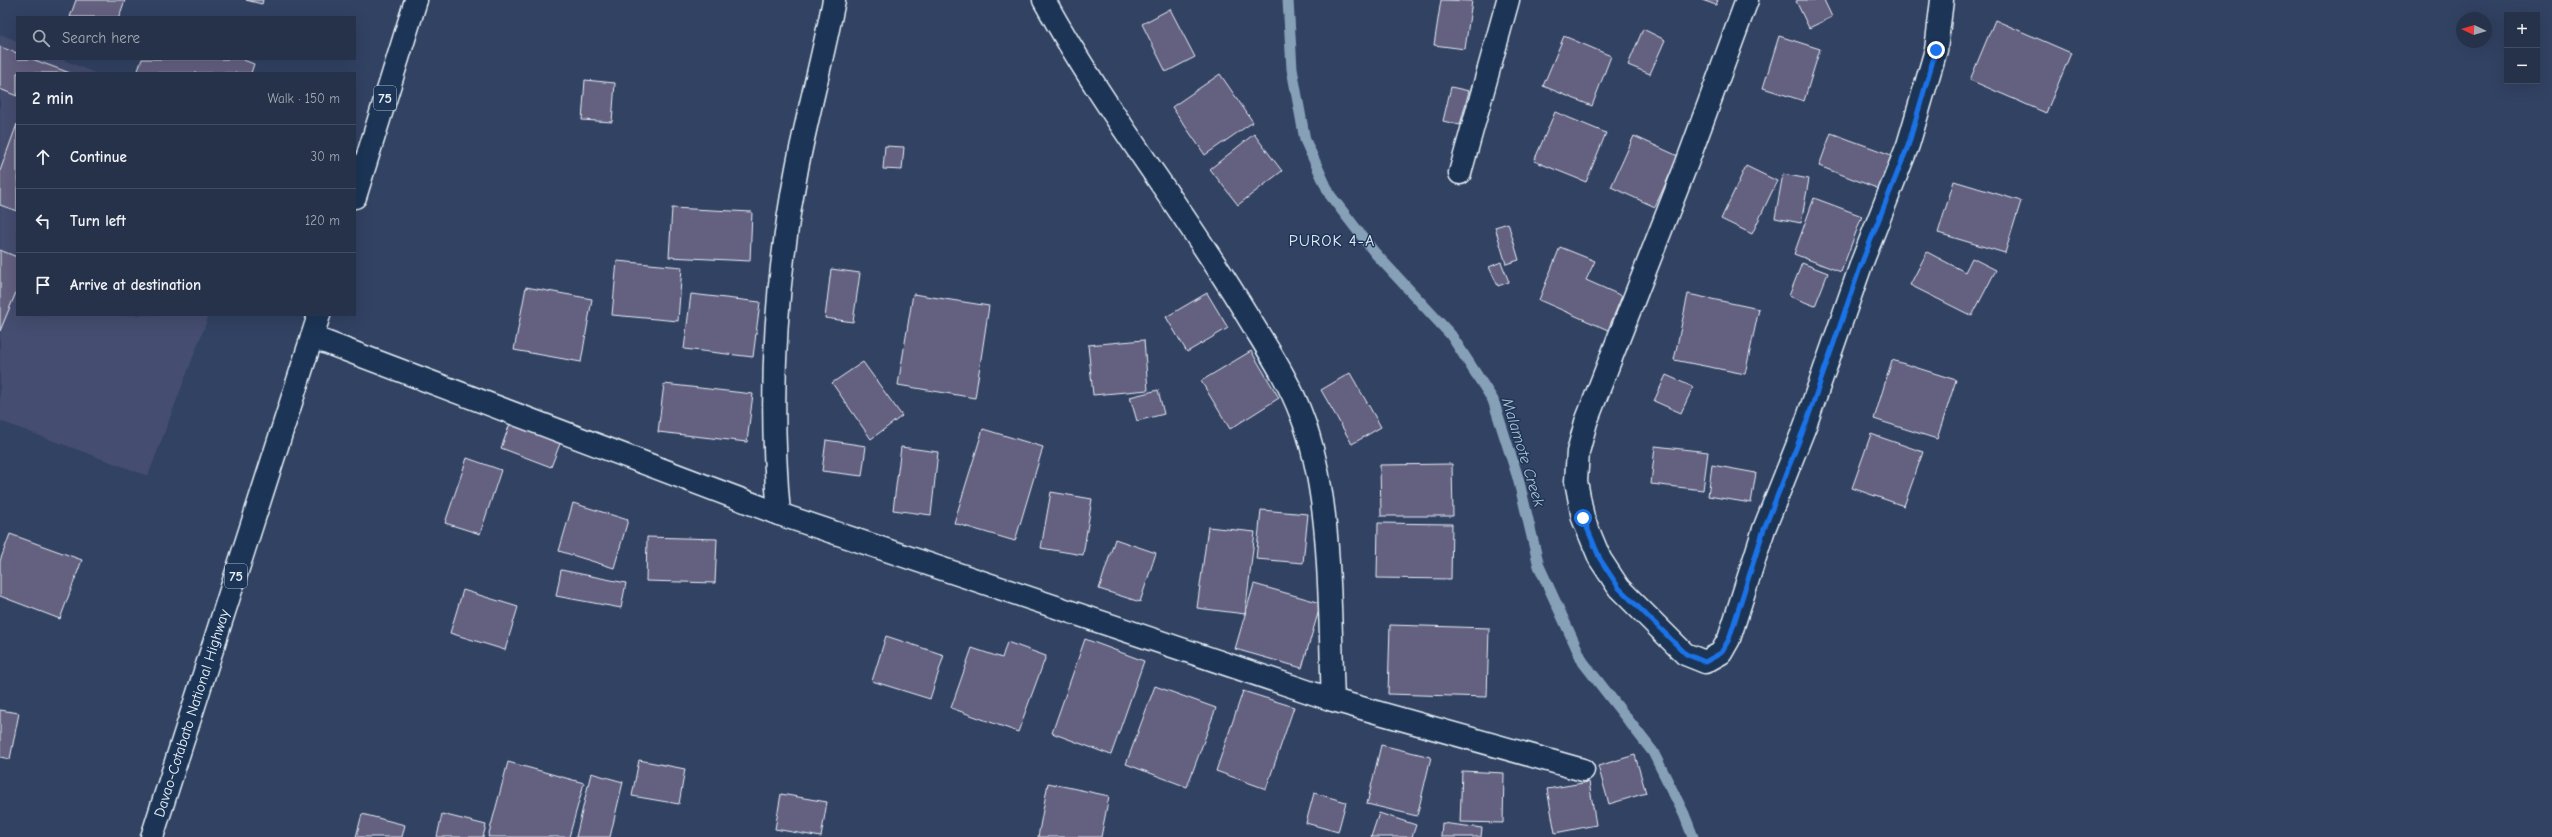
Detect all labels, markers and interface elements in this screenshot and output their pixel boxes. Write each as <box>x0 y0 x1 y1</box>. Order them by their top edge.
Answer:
north arrow <box>2456 12 2492 48</box>
map controls <box>2504 12 2540 84</box>
button: + <box>2504 12 2540 48</box>
search box <box>16 16 356 60</box>
icon: search <box>30 27 52 49</box>
text: Search here <box>62 29 140 47</box>
route end <box>1927 41 1945 59</box>
button: − <box>2504 48 2540 84</box>
road number: 75 <box>374 86 396 110</box>
text: 2 min <box>32 89 73 108</box>
text: Walk · 150 m <box>268 91 340 106</box>
icon: ahead <box>32 146 54 168</box>
text: Continue <box>70 148 127 166</box>
text: 30 m <box>310 149 340 164</box>
icon: left <box>32 210 54 232</box>
text: Turn left <box>70 212 126 230</box>
text: 120 m <box>305 213 340 228</box>
district label: PUROK 4-A <box>1289 232 1375 250</box>
icon: arrive <box>32 274 54 296</box>
text: Arrive at destination <box>70 276 201 294</box>
water label: Malamote Creek <box>1498 395 1548 509</box>
route start <box>1574 509 1592 527</box>
road number: 75 <box>225 564 247 588</box>
street label: Davao-Cotabato National Highway <box>150 607 233 819</box>

